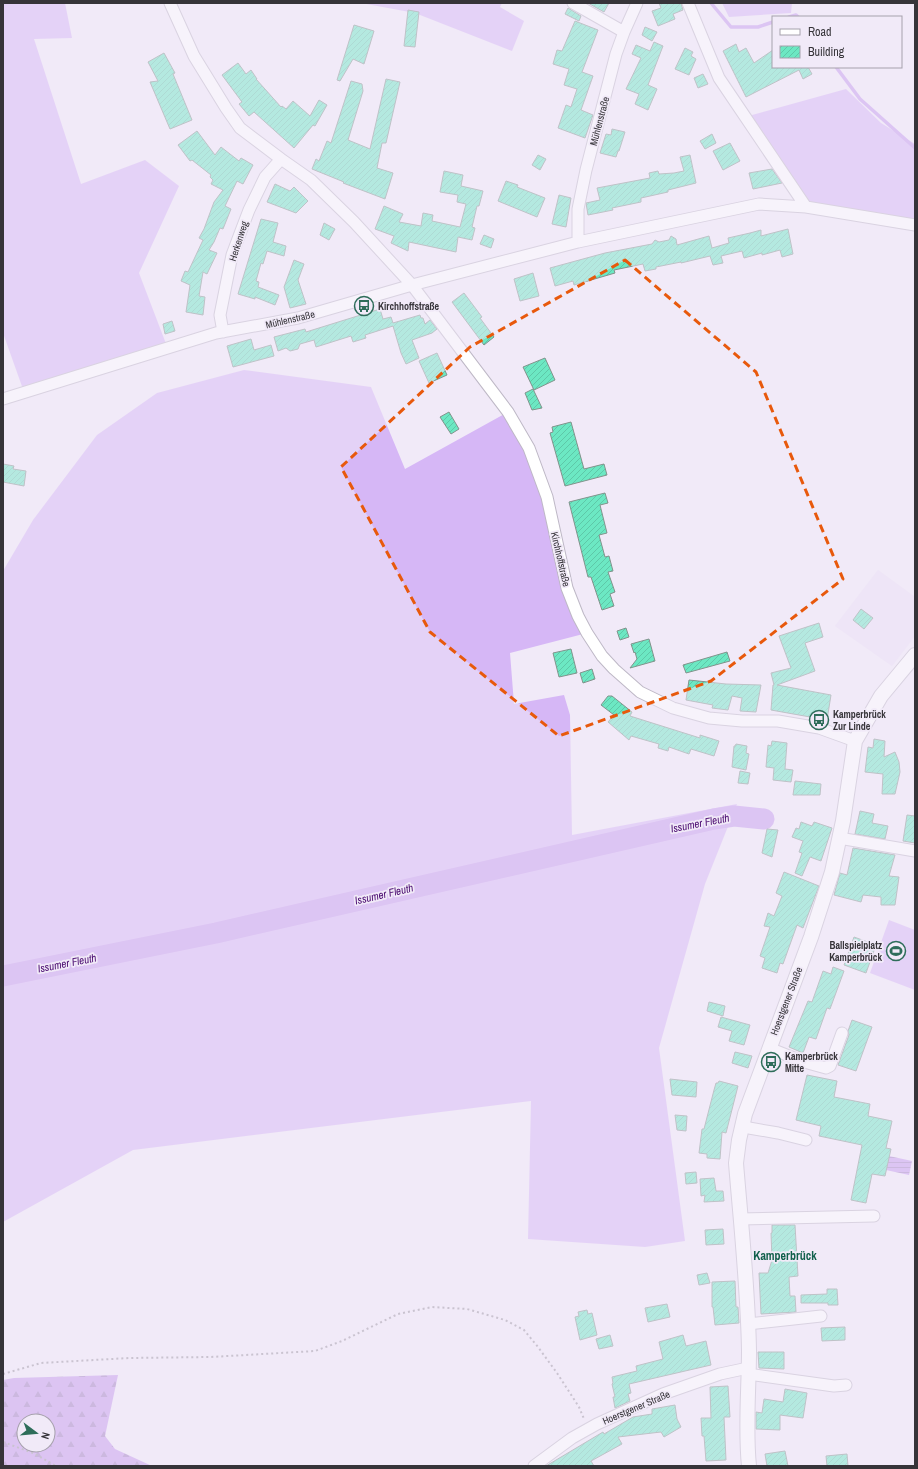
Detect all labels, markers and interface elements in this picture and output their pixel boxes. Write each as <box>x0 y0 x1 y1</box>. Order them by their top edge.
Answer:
legend <box>772 16 902 68</box>
text: Road <box>808 24 832 40</box>
text: Building <box>808 44 845 60</box>
street label: Mühlenstraße <box>587 95 612 147</box>
street label: Herkenweg <box>226 219 251 263</box>
bus stop icon: Kirchhoffstraße <box>353 295 375 317</box>
place label: Kirchhoffstraße <box>378 300 439 313</box>
street label: Mühlenstraße <box>264 307 316 331</box>
street label: Kirchhoffstraße <box>548 530 573 588</box>
place label: Kamperbrück Zur Linde <box>833 708 886 733</box>
bus stop icon: Kamperbrück Zur Linde <box>808 709 830 731</box>
water label: Issumer Fleuth <box>669 810 731 836</box>
water label: Issumer Fleuth <box>353 880 415 908</box>
place label: Ballspielplatz Kamperbrück <box>829 939 882 964</box>
sports icon: Ballspielplatz Kamperbrück <box>885 940 907 962</box>
water label: Issumer Fleuth <box>36 950 98 976</box>
street label: Hoerstgener Straße <box>767 965 806 1037</box>
place label: Kamperbrück Mitte <box>785 1050 838 1075</box>
bus stop icon: Kamperbrück Mitte <box>760 1051 782 1073</box>
district label: Kamperbrück <box>753 1248 817 1264</box>
street label: Hoerstgener Straße <box>601 1387 672 1428</box>
north arrow <box>16 1413 56 1453</box>
text: N <box>38 1431 53 1441</box>

